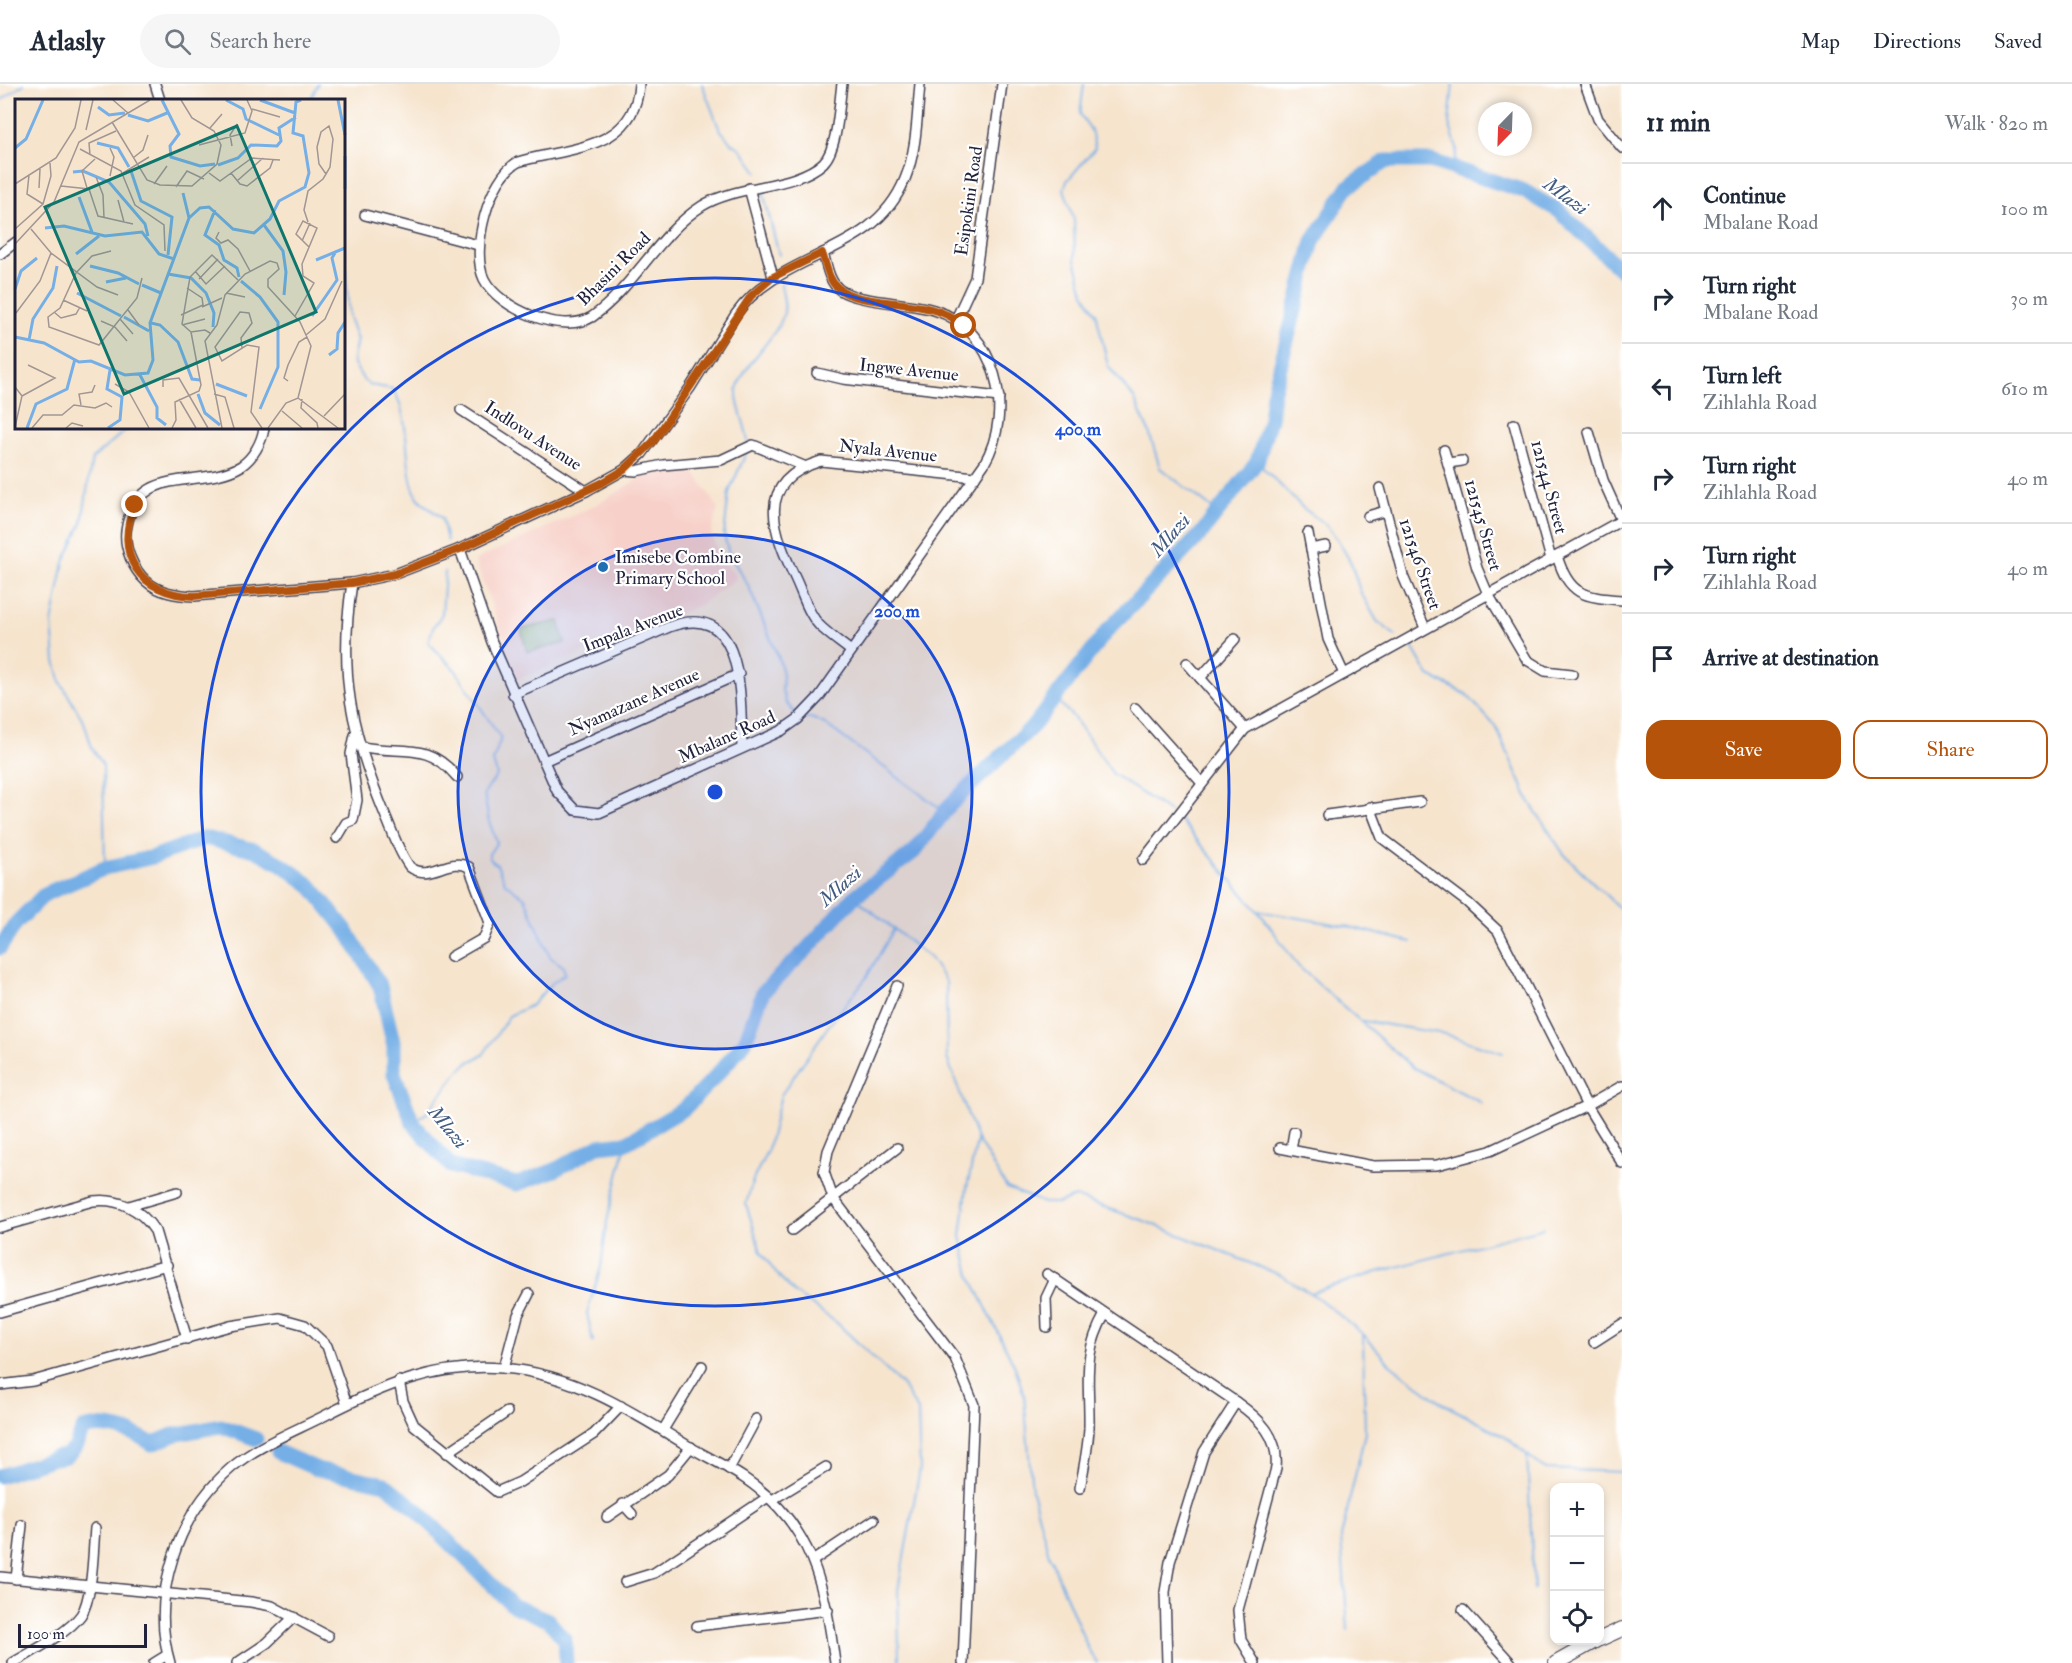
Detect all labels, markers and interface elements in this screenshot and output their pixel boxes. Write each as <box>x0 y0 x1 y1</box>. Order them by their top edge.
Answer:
search box <box>140 14 560 68</box>
text: Atlasly <box>30 24 104 59</box>
icon: search <box>161 25 194 58</box>
text: Search here <box>209 27 311 55</box>
text: Map <box>1800 28 1840 55</box>
text: Directions <box>1873 28 1961 55</box>
text: Saved <box>1994 28 2042 55</box>
inset map <box>15 99 345 429</box>
north arrow <box>1478 102 1532 156</box>
text: 11 min <box>1646 107 1711 139</box>
text: Walk · 820 m <box>1945 111 2048 136</box>
street label: Esipokini Road <box>950 145 988 257</box>
water label: Mlazi <box>1538 171 1594 221</box>
text: Continue <box>1703 182 1786 210</box>
icon: ahead <box>1646 192 1679 225</box>
text: 100 m <box>2001 196 2048 221</box>
text: Mbalane Road <box>1703 210 1818 235</box>
street label: Bhasini Road <box>572 227 656 311</box>
text: Turn right <box>1703 272 1796 300</box>
icon: right <box>1646 282 1679 315</box>
text: 30 m <box>2010 286 2048 311</box>
text: Mbalane Road <box>1703 300 1818 325</box>
route start <box>950 312 976 338</box>
street label: Ingwe Avenue <box>858 353 960 387</box>
text: Turn left <box>1703 362 1782 390</box>
icon: left <box>1646 372 1679 405</box>
text: 610 m <box>2001 376 2048 401</box>
text: Zihlahla Road <box>1703 390 1817 415</box>
street label: Indlovu Avenue <box>480 396 586 476</box>
text: 400 m <box>1054 418 1102 441</box>
street label: Nyala Avenue <box>838 434 939 468</box>
street label: 121544 Street <box>1525 438 1573 536</box>
text: Turn right <box>1703 452 1796 480</box>
icon: right <box>1646 462 1679 495</box>
text: 40 m <box>2007 466 2048 491</box>
street label: 121545 Street <box>1459 477 1507 574</box>
text: Zihlahla Road <box>1703 480 1817 505</box>
route end <box>121 491 147 517</box>
water label: Mlazi <box>1144 508 1196 563</box>
street label: 121546 Street <box>1394 515 1446 613</box>
text: Turn right <box>1703 542 1796 570</box>
place label: Imisebe Combine Primary School <box>615 546 741 590</box>
icon: right <box>1646 552 1679 585</box>
text: 40 m <box>2007 556 2048 581</box>
marker: Imisebe Combine Primary School <box>596 560 610 574</box>
text: Zihlahla Road <box>1703 570 1817 595</box>
street label: Impala Avenue <box>580 598 687 658</box>
text: 200 m <box>874 600 921 623</box>
icon: arrive <box>1646 642 1679 675</box>
text: Arrive at destination <box>1703 644 1879 672</box>
street label: Nyamazane Avenue <box>565 663 704 741</box>
street label: Mbalane Road <box>675 705 779 769</box>
button: Save <box>1646 720 1841 779</box>
button: Share <box>1853 720 2048 779</box>
centre of rings <box>705 782 725 802</box>
water label: Mlazi <box>813 860 867 912</box>
water label: Mlazi <box>422 1099 474 1154</box>
map controls <box>1550 1483 1604 1645</box>
button: + <box>1550 1483 1604 1537</box>
button: − <box>1550 1537 1604 1591</box>
button: locate <box>1550 1591 1604 1645</box>
scale bar <box>18 1621 147 1648</box>
text: 100 m <box>27 1624 65 1644</box>

